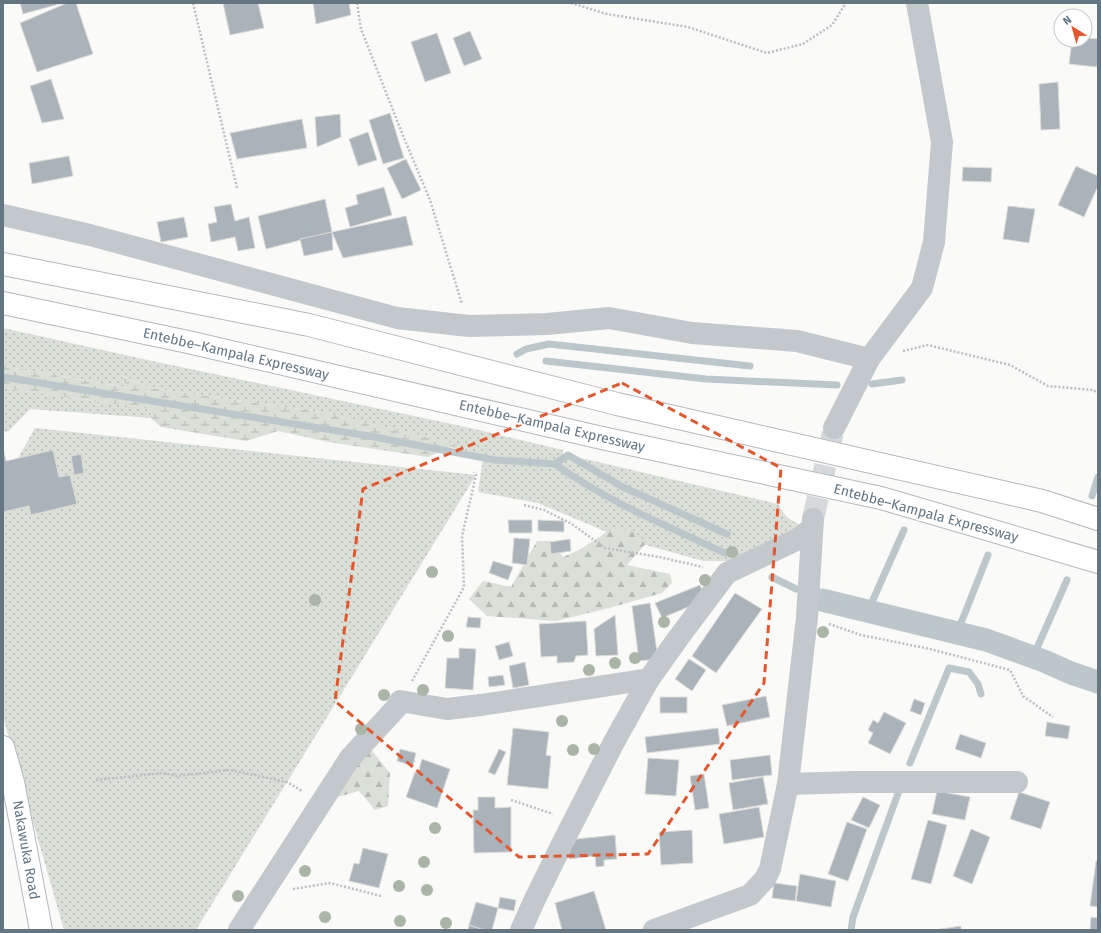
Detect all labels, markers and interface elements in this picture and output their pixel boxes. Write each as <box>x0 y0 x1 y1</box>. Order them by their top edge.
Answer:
north arrow <box>1053 8 1093 48</box>
text: N <box>1060 13 1074 28</box>
street label: Entebbe–Kampala Expressway <box>141 324 331 384</box>
street label: Entebbe–Kampala Expressway <box>457 396 647 456</box>
street label: Entebbe–Kampala Expressway <box>832 480 1020 546</box>
street label: Nakawuka Road <box>9 799 43 901</box>

